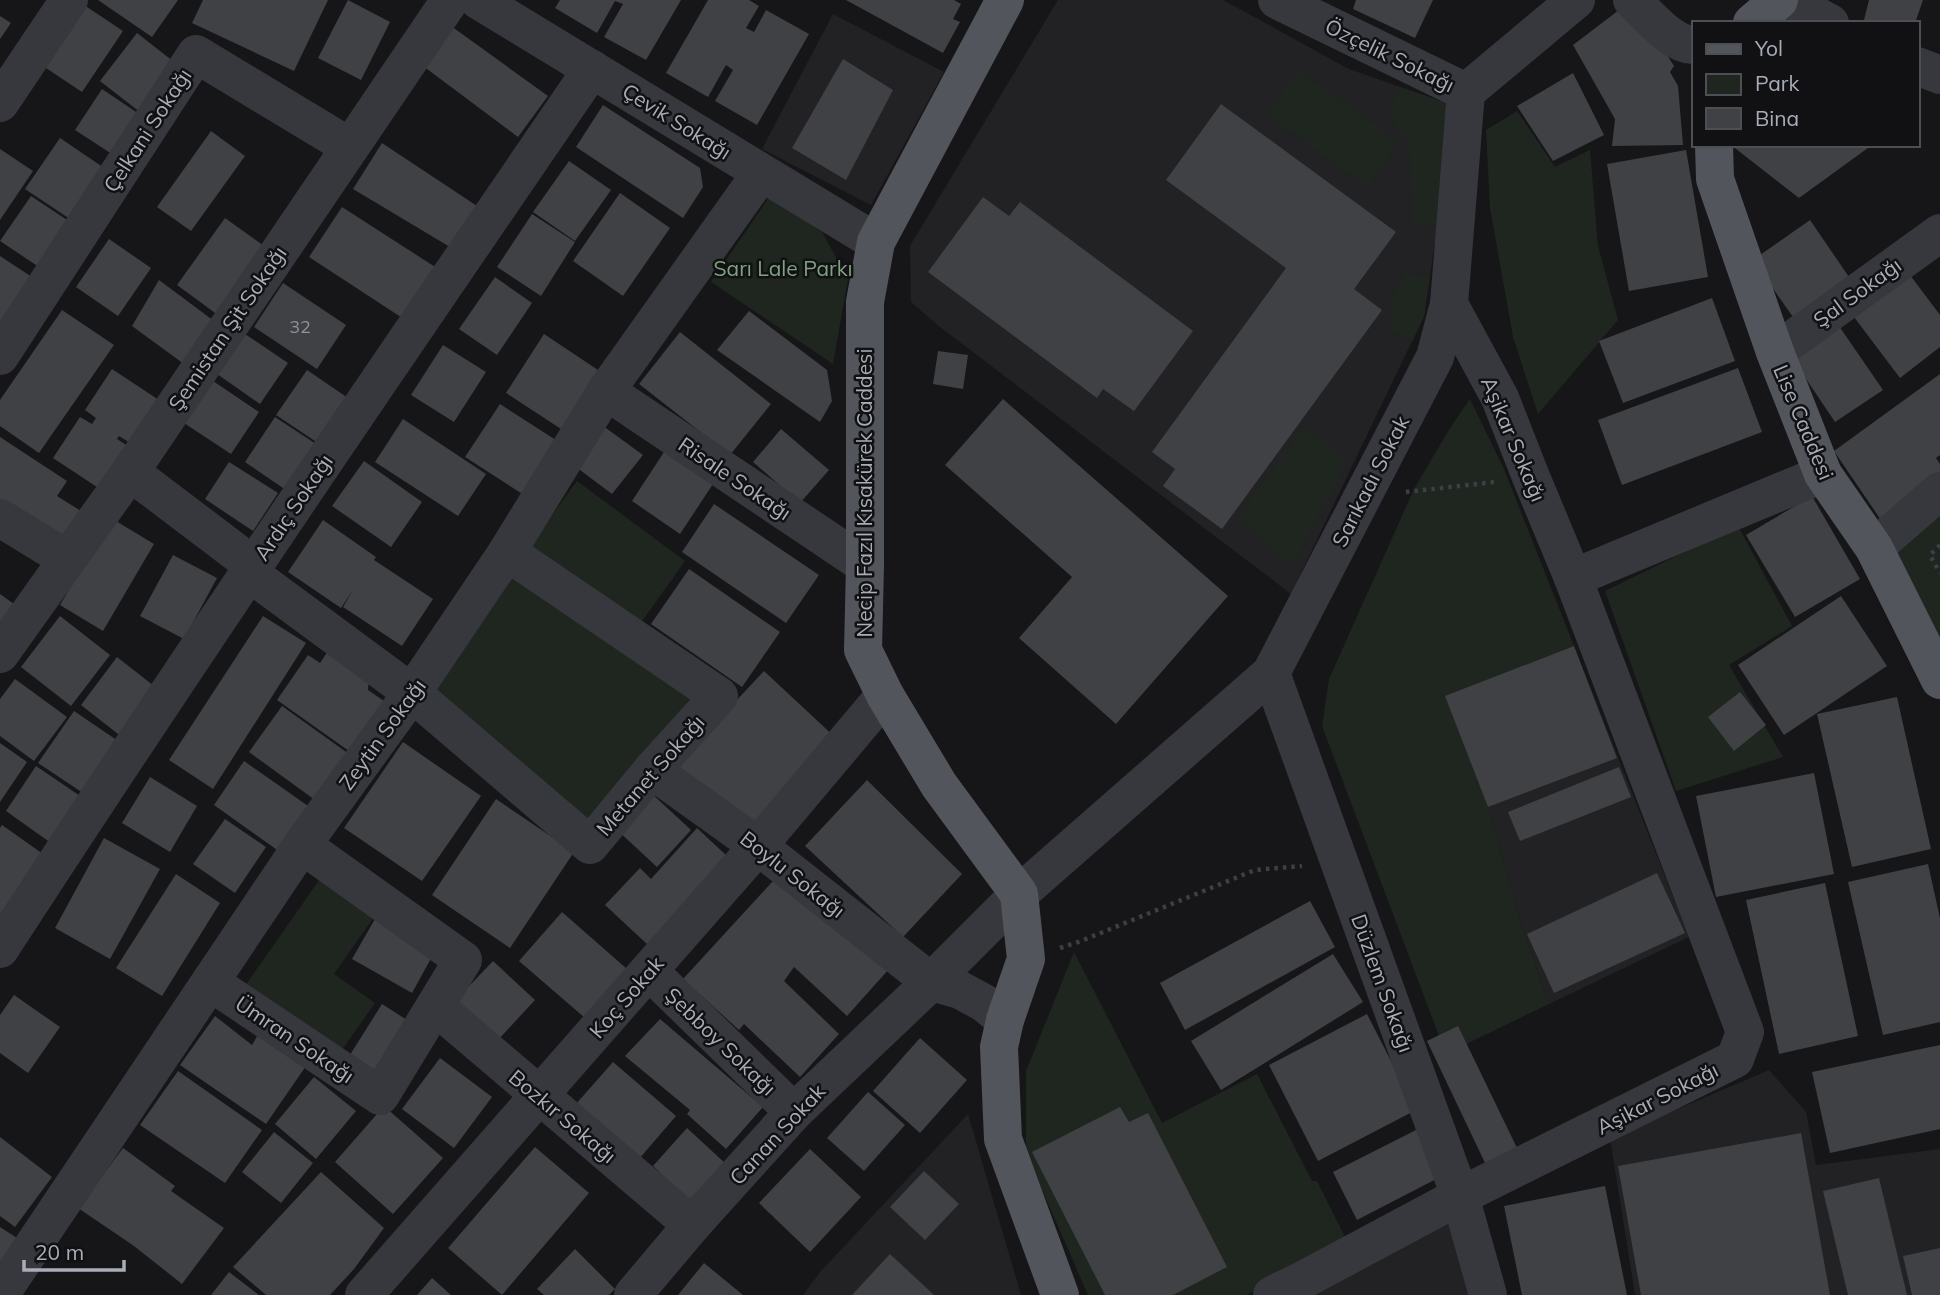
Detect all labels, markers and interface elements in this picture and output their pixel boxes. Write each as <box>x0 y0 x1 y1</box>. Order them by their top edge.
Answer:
street label: Özçelik Sokağı <box>1321 12 1459 98</box>
legend <box>1692 21 1919 147</box>
text: Yol <box>1754 35 1783 61</box>
street label: Çelkani Sokağı <box>97 63 197 197</box>
text: Park <box>1755 70 1799 96</box>
street label: Çevik Sokağı <box>618 77 736 165</box>
text: Bina <box>1755 105 1799 131</box>
street label: Şemistan Şit Sokağı <box>162 241 292 415</box>
street label: Şal Sokağı <box>1808 251 1906 333</box>
park label: Sarı Lale Parkı <box>714 255 852 281</box>
house number: 32 <box>289 315 311 338</box>
street label: Necip Fazıl Kısakürek Caddesi <box>851 348 877 638</box>
street label: Lise Caddesi <box>1768 361 1840 483</box>
street label: Aşikar Sokağı <box>1476 373 1552 505</box>
street label: Sarıkadı Sokak <box>1326 411 1414 551</box>
street label: Risale Sokağı <box>674 431 796 525</box>
street label: Ardıç Sokağı <box>248 449 338 565</box>
street label: Zeytin Sokağı <box>333 673 431 795</box>
street label: Metanet Sokağı <box>590 709 710 841</box>
street label: Boylu Sokağı <box>735 825 851 923</box>
street label: Düzlem Sokağı <box>1346 910 1420 1056</box>
street label: Koç Sokak <box>583 951 669 1043</box>
street label: Şebboy Sokağı <box>660 982 782 1100</box>
street label: Ümran Sokağı <box>231 990 359 1088</box>
street label: Aşikar Sokağı <box>1592 1056 1722 1140</box>
street label: Bozkır Sokağı <box>504 1064 622 1168</box>
street label: Canan Sokak <box>724 1078 830 1190</box>
scale bar <box>24 1228 124 1272</box>
text: 20 m <box>35 1239 84 1265</box>

